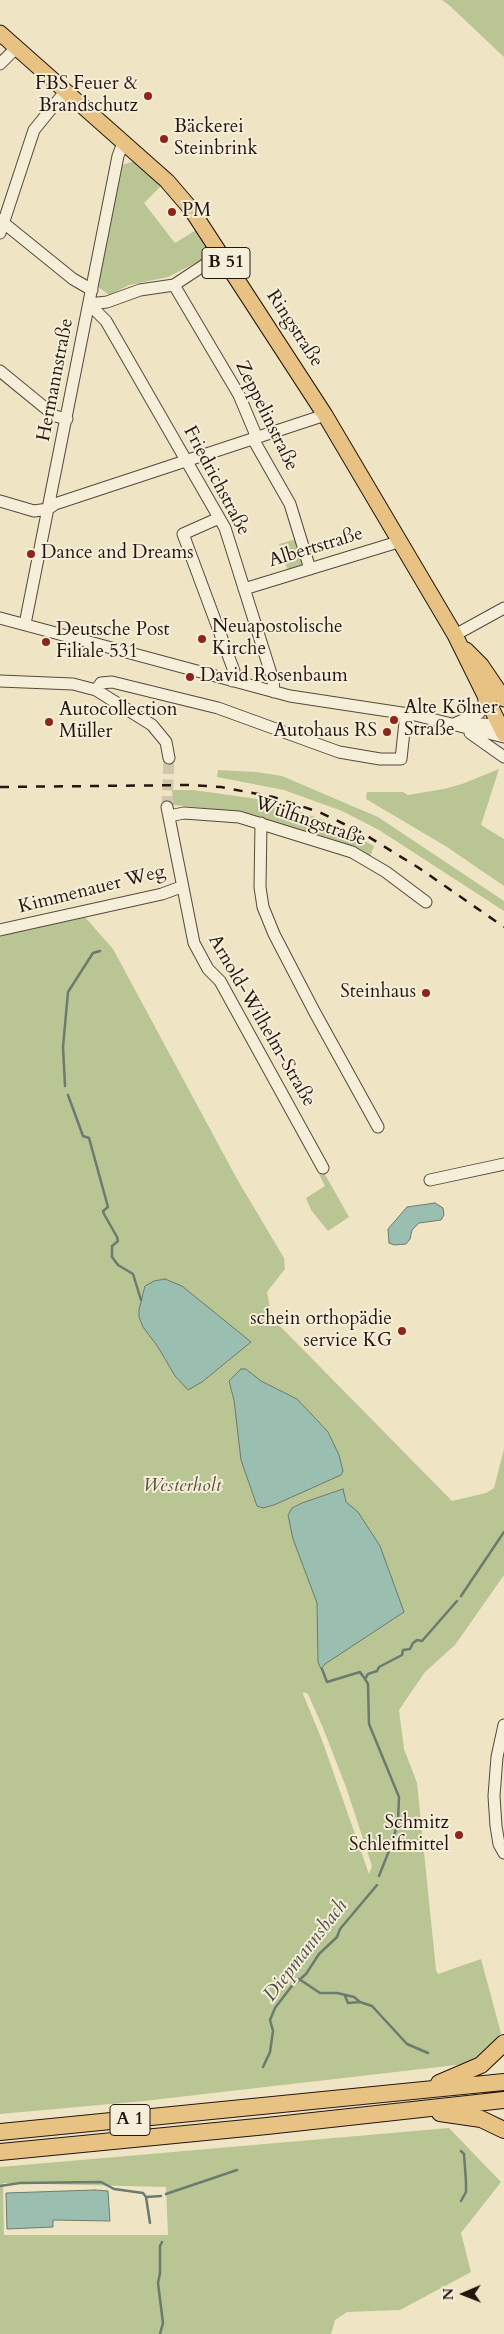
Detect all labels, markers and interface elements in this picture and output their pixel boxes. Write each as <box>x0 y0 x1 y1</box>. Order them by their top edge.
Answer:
place label: FBS Feuer & Brandschutz <box>35 74 138 118</box>
marker: FBS Feuer & Brandschutz <box>142 90 154 102</box>
place label: Bäckerei Steinbrink <box>174 117 258 161</box>
marker: Bäckerei Steinbrink <box>158 133 170 145</box>
place label: PM <box>182 201 211 223</box>
marker: PM <box>166 206 178 218</box>
road number: B 51 <box>202 248 250 278</box>
street label: Ringstraße <box>261 286 327 372</box>
street label: Hermannstraße <box>33 317 79 443</box>
street label: Zeppelinstraße <box>230 357 302 475</box>
street label: Friedrichstraße <box>178 422 254 540</box>
street label: Albertstraße <box>266 523 366 573</box>
place label: Dance and Dreams <box>41 543 194 565</box>
marker: Dance and Dreams <box>25 548 37 560</box>
place label: Neuapostolische Kirche <box>212 617 343 661</box>
place label: Deutsche Post Filiale 531 <box>56 620 170 664</box>
marker: Neuapostolische Kirche <box>196 633 208 645</box>
marker: Deutsche Post Filiale 531 <box>40 636 52 648</box>
place label: David Rosenbaum <box>200 666 348 688</box>
marker: David Rosenbaum <box>184 671 196 683</box>
place label: Alte Kölner Straße <box>404 698 498 742</box>
place label: Autocollection Müller <box>59 700 178 744</box>
marker: Alte Kölner Straße <box>388 714 400 726</box>
marker: Autocollection Müller <box>43 716 55 728</box>
place label: Autohaus RS <box>274 721 377 743</box>
marker: Autohaus RS <box>381 726 393 738</box>
street label: Wülfingstraße <box>252 792 368 852</box>
street label: Kimmenauer Weg <box>16 861 168 919</box>
street label: Arnold-Wilhelm-Straße <box>202 931 320 1111</box>
place label: Steinhaus <box>340 982 416 1004</box>
marker: Steinhaus <box>420 987 432 999</box>
place label: schein orthopädie service KG <box>250 1309 392 1353</box>
marker: schein orthopädie service KG <box>396 1325 408 1337</box>
park label: Westerholt <box>143 1476 221 1498</box>
place label: Schmitz Schleifmittel <box>349 1813 449 1857</box>
marker: Schmitz Schleifmittel <box>453 1829 465 1841</box>
water label: Diepmannsbach <box>259 1895 353 2007</box>
road number: A 1 <box>110 2104 150 2136</box>
north arrow <box>439 2269 489 2319</box>
text: N <box>439 2288 458 2301</box>

